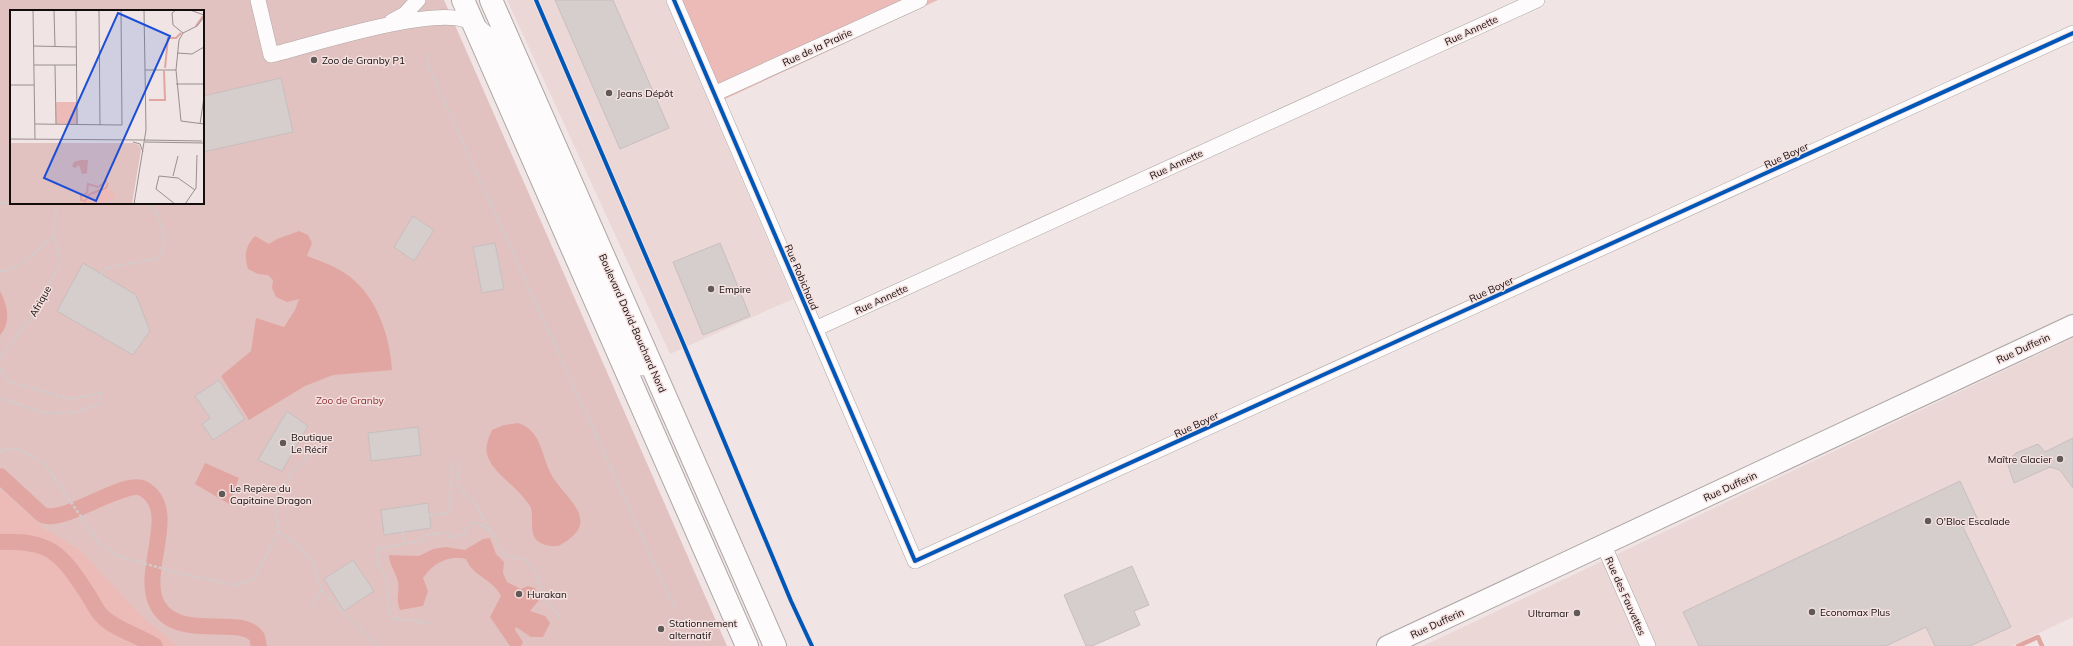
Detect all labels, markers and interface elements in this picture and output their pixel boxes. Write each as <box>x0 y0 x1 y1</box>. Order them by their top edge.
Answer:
inset map <box>10 10 204 204</box>
street label: Rue Annette <box>1442 12 1500 48</box>
street label: Rue de la Prairie <box>780 26 854 69</box>
place label: Zoo de Granby P1 <box>322 54 405 67</box>
marker: Zoo de Granby P1 <box>309 55 319 65</box>
place label: Jeans Dépôt <box>617 87 674 100</box>
marker: Jeans Dépôt <box>604 88 614 98</box>
street label: Rue Boyer <box>1762 139 1811 171</box>
street label: Rue Annette <box>1147 146 1205 182</box>
street label: Rue Robichaud <box>782 242 821 312</box>
street label: Boulevard David-Bouchard Nord <box>596 252 669 395</box>
street label: Rue Boyer <box>1467 273 1516 305</box>
street label: Rue Annette <box>852 281 910 317</box>
street label: Afrique <box>27 283 54 319</box>
place label: Empire <box>719 283 751 296</box>
marker: Empire <box>706 284 716 294</box>
street label: Rue Dufferin <box>1994 330 2052 367</box>
park label: Zoo de Granby <box>316 394 385 407</box>
street label: Rue Boyer <box>1172 408 1221 440</box>
place label: Boutique Le Récif <box>291 431 332 456</box>
marker: Boutique Le Récif <box>278 438 288 448</box>
place label: Maître Glacier <box>1988 453 2052 466</box>
marker: Maître Glacier <box>2055 454 2065 464</box>
street label: Rue Dufferin <box>1701 468 1759 505</box>
place label: Le Repère du Capitaine Dragon <box>230 482 312 507</box>
marker: Le Repère du Capitaine Dragon <box>217 489 227 499</box>
place label: O'Bloc Escalade <box>1936 515 2010 528</box>
marker: O'Bloc Escalade <box>1923 516 1933 526</box>
street label: Rue des Fauvettes <box>1602 555 1649 638</box>
place label: Hurakan <box>527 588 567 601</box>
marker: Hurakan <box>514 589 524 599</box>
street label: Rue Dufferin <box>1408 605 1466 642</box>
place label: Economax Plus <box>1820 606 1890 619</box>
place label: Ultramar <box>1528 607 1569 620</box>
marker: Economax Plus <box>1807 607 1817 617</box>
marker: Ultramar <box>1572 608 1582 618</box>
place label: Stationnement alternatif <box>669 617 738 642</box>
marker: Stationnement alternatif <box>656 624 666 634</box>

